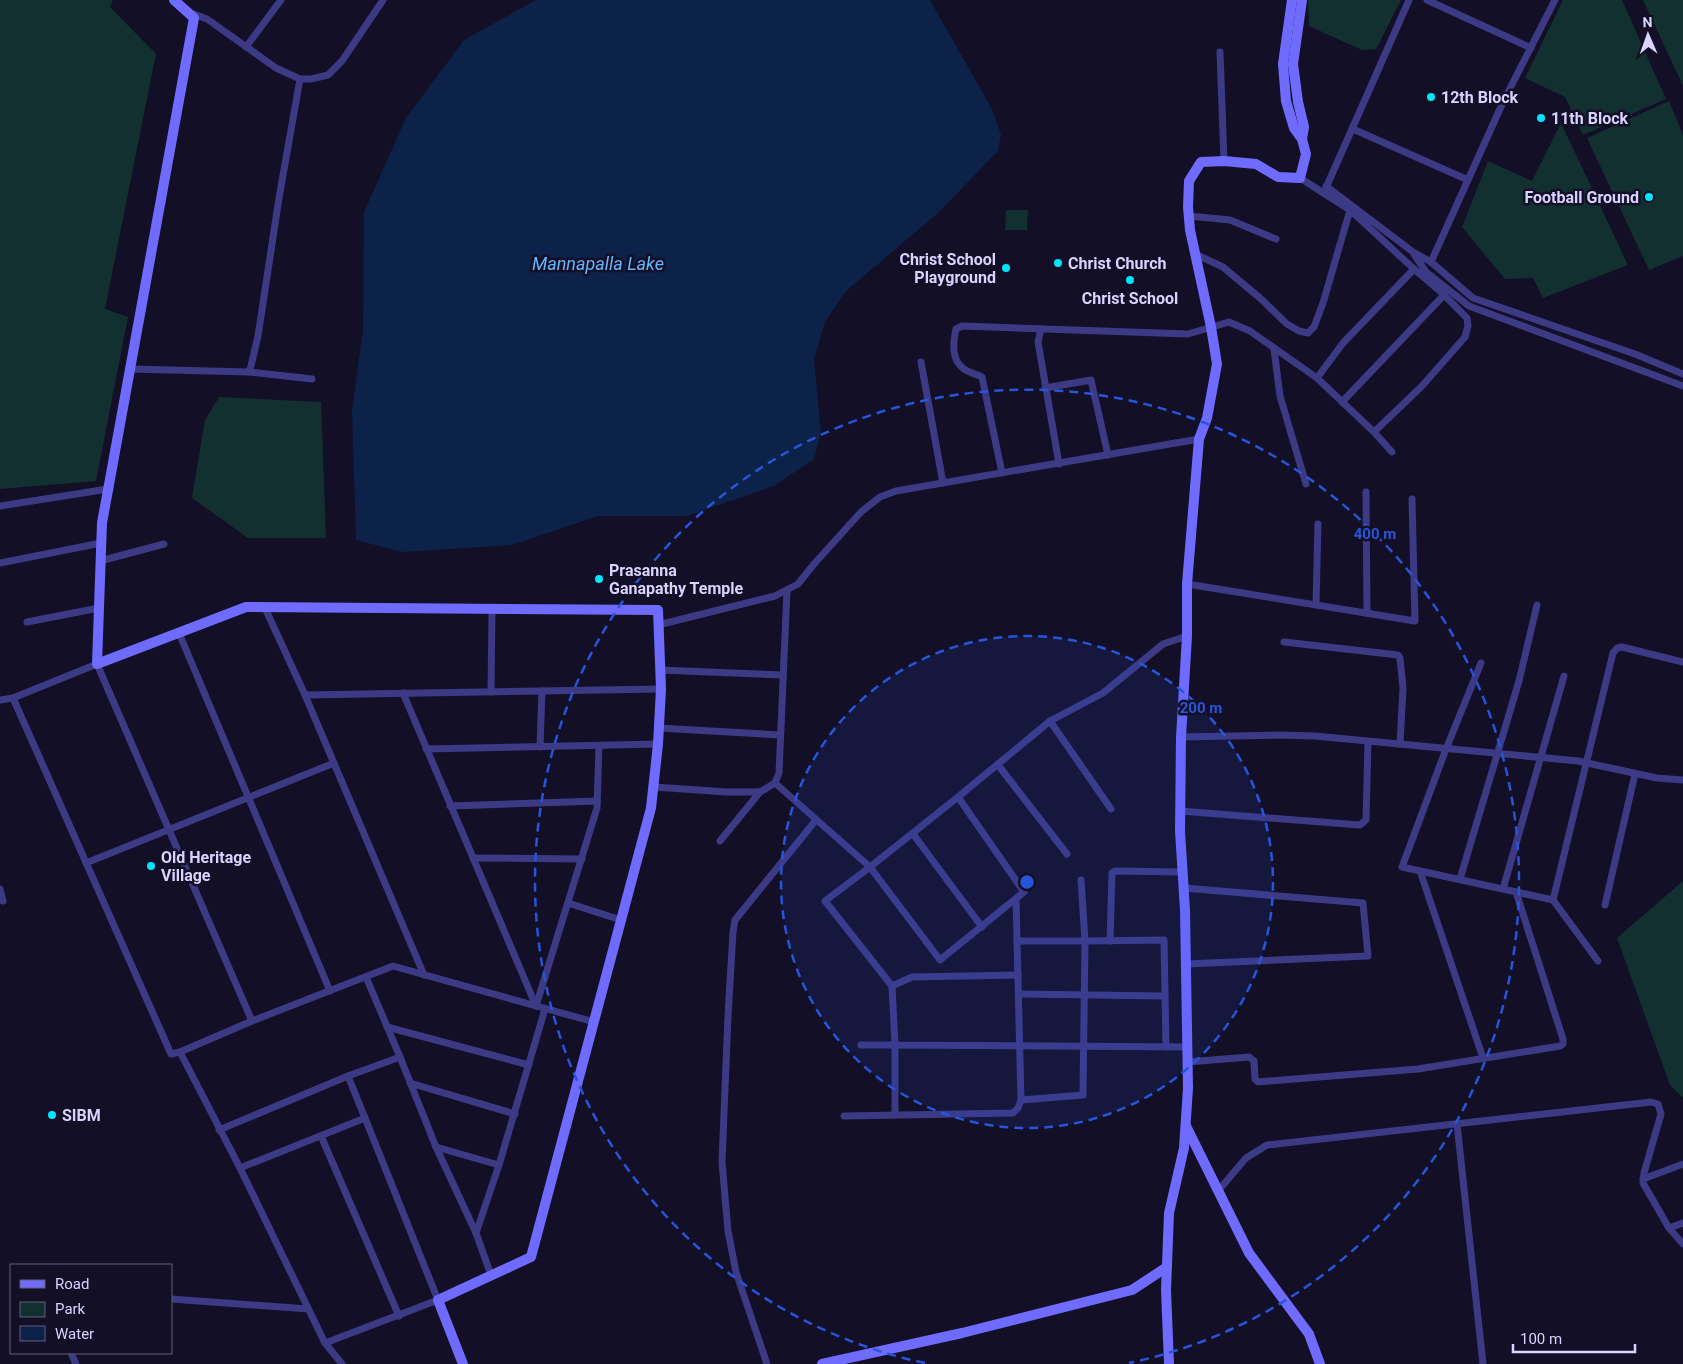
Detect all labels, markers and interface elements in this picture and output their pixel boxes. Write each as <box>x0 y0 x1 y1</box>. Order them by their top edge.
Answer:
north arrow <box>1623 10 1673 60</box>
text: N <box>1642 14 1653 30</box>
place label: 12th Block <box>1441 88 1519 107</box>
marker: 12th Block <box>1425 91 1437 103</box>
place label: 11th Block <box>1551 109 1629 128</box>
marker: 11th Block <box>1535 112 1547 124</box>
place label: Football Ground <box>1524 188 1639 207</box>
marker: Football Ground <box>1643 191 1655 203</box>
place label: Christ School Playground <box>899 250 996 287</box>
water label: Mannapalla Lake <box>532 253 664 274</box>
place label: Christ Church <box>1068 254 1167 273</box>
marker: Christ Church <box>1052 257 1064 269</box>
marker: Christ School Playground <box>1000 262 1012 274</box>
marker: Christ School <box>1124 274 1136 286</box>
place label: Christ School <box>1082 289 1178 308</box>
text: 400 m <box>1354 525 1396 543</box>
place label: Prasanna Ganapathy Temple <box>609 561 743 598</box>
marker: Prasanna Ganapathy Temple <box>593 573 605 585</box>
text: 200 m <box>1180 699 1222 717</box>
place label: Old Heritage Village <box>161 848 251 885</box>
marker: Old Heritage Village <box>145 860 157 872</box>
centre of rings <box>1018 873 1036 891</box>
place label: SIBM <box>62 1106 101 1125</box>
marker: SIBM <box>46 1109 58 1121</box>
legend <box>10 1264 172 1354</box>
text: Road <box>55 1275 89 1293</box>
text: Park <box>55 1300 86 1318</box>
scale bar <box>1513 1322 1636 1354</box>
text: Water <box>55 1325 94 1343</box>
text: 100 m <box>1520 1330 1562 1348</box>

